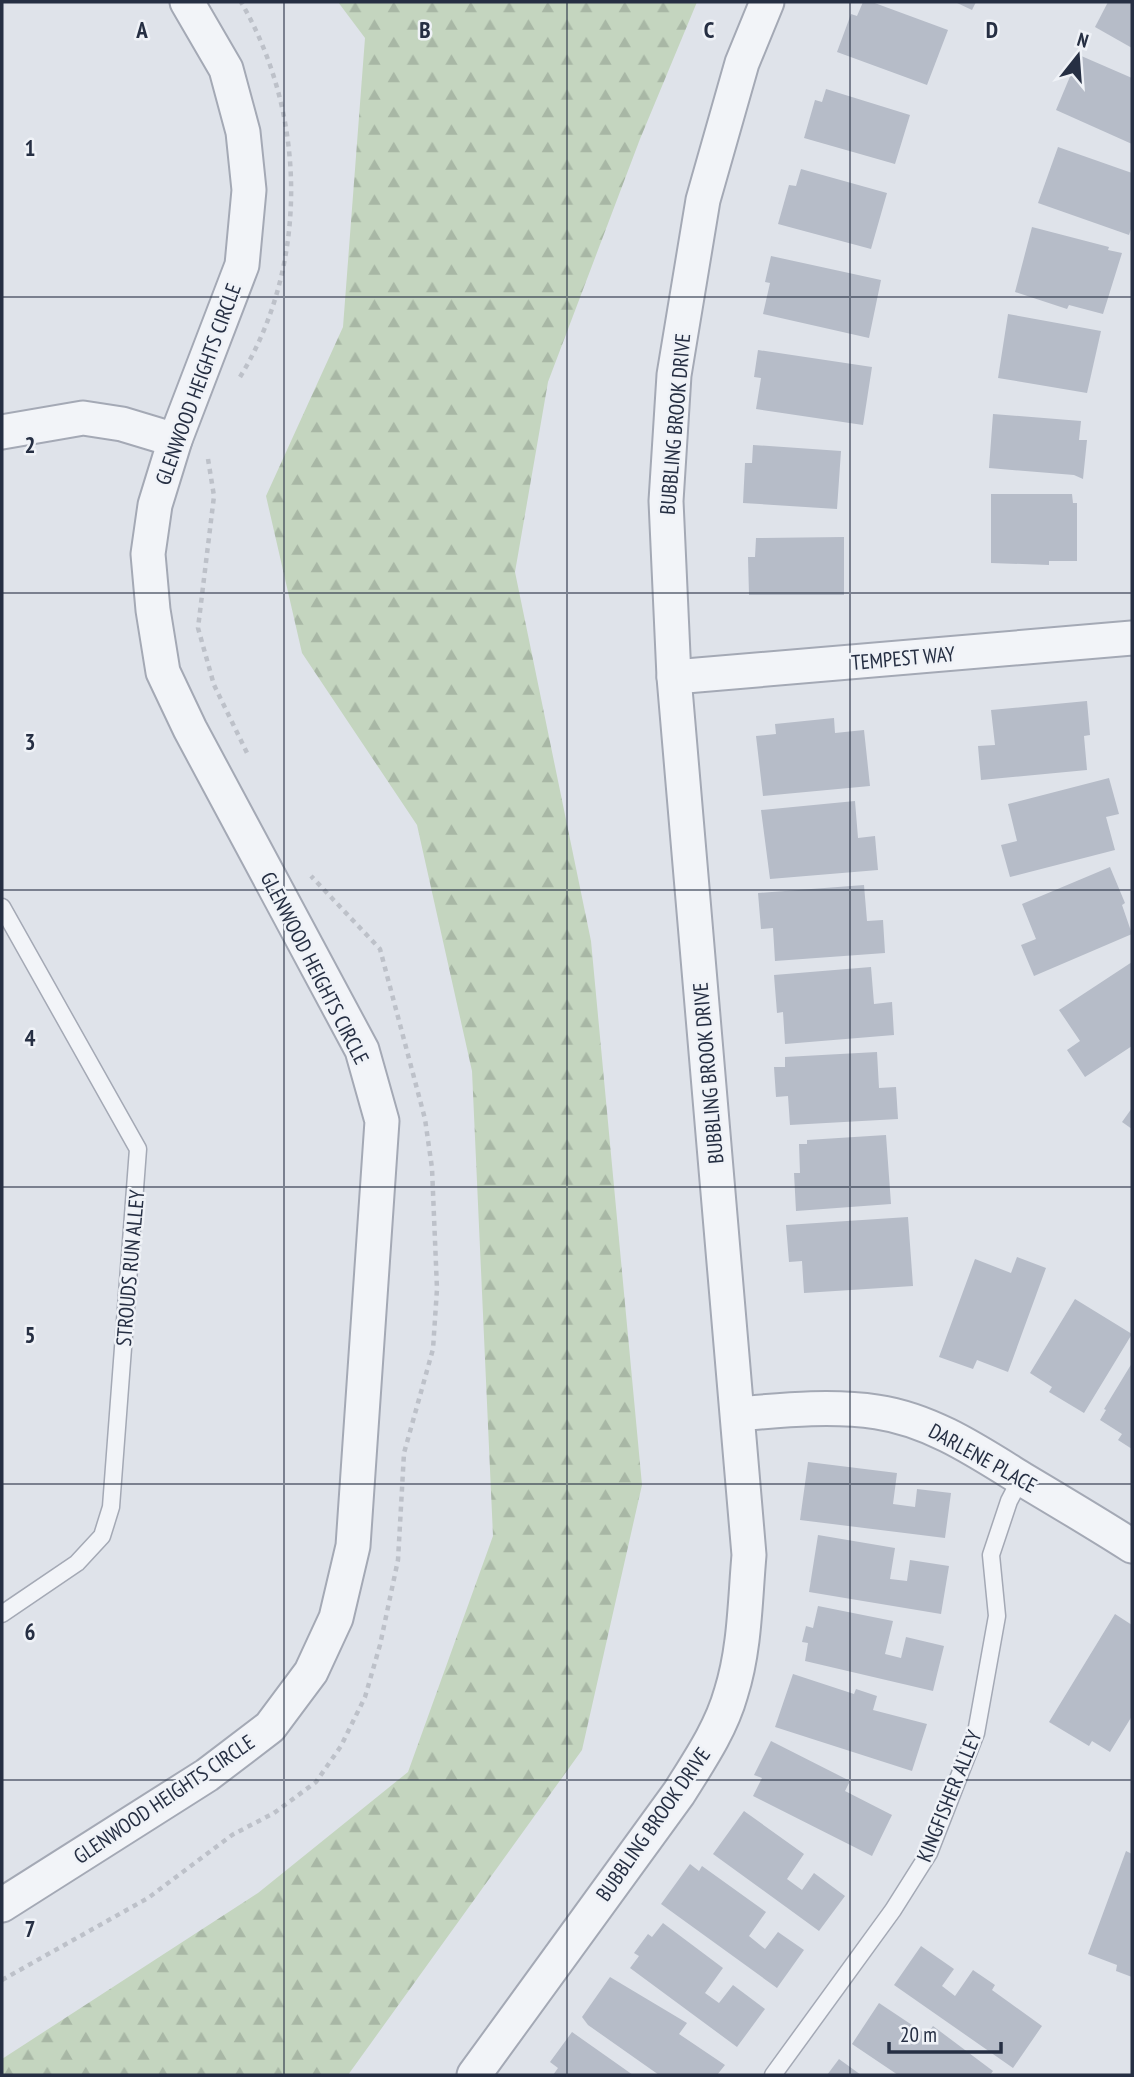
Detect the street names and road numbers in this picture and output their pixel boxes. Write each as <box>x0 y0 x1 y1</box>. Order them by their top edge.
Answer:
street label: GLENWOOD HEIGHTS CIRCLE <box>149 280 247 488</box>
street label: BUBBLING BROOK DRIVE <box>654 332 696 516</box>
street label: TEMPEST WAY <box>850 640 956 676</box>
street label: GLENWOOD HEIGHTS CIRCLE <box>255 867 375 1069</box>
street label: BUBBLING BROOK DRIVE <box>687 981 729 1165</box>
street label: STROUDS RUN ALLEY <box>110 1188 150 1347</box>
street label: DARLENE PLACE <box>924 1417 1042 1499</box>
street label: KINGFISHER ALLEY <box>910 1726 988 1866</box>
street label: GLENWOOD HEIGHTS CIRCLE <box>68 1728 260 1870</box>
street label: BUBBLING BROOK DRIVE <box>590 1742 716 1906</box>

